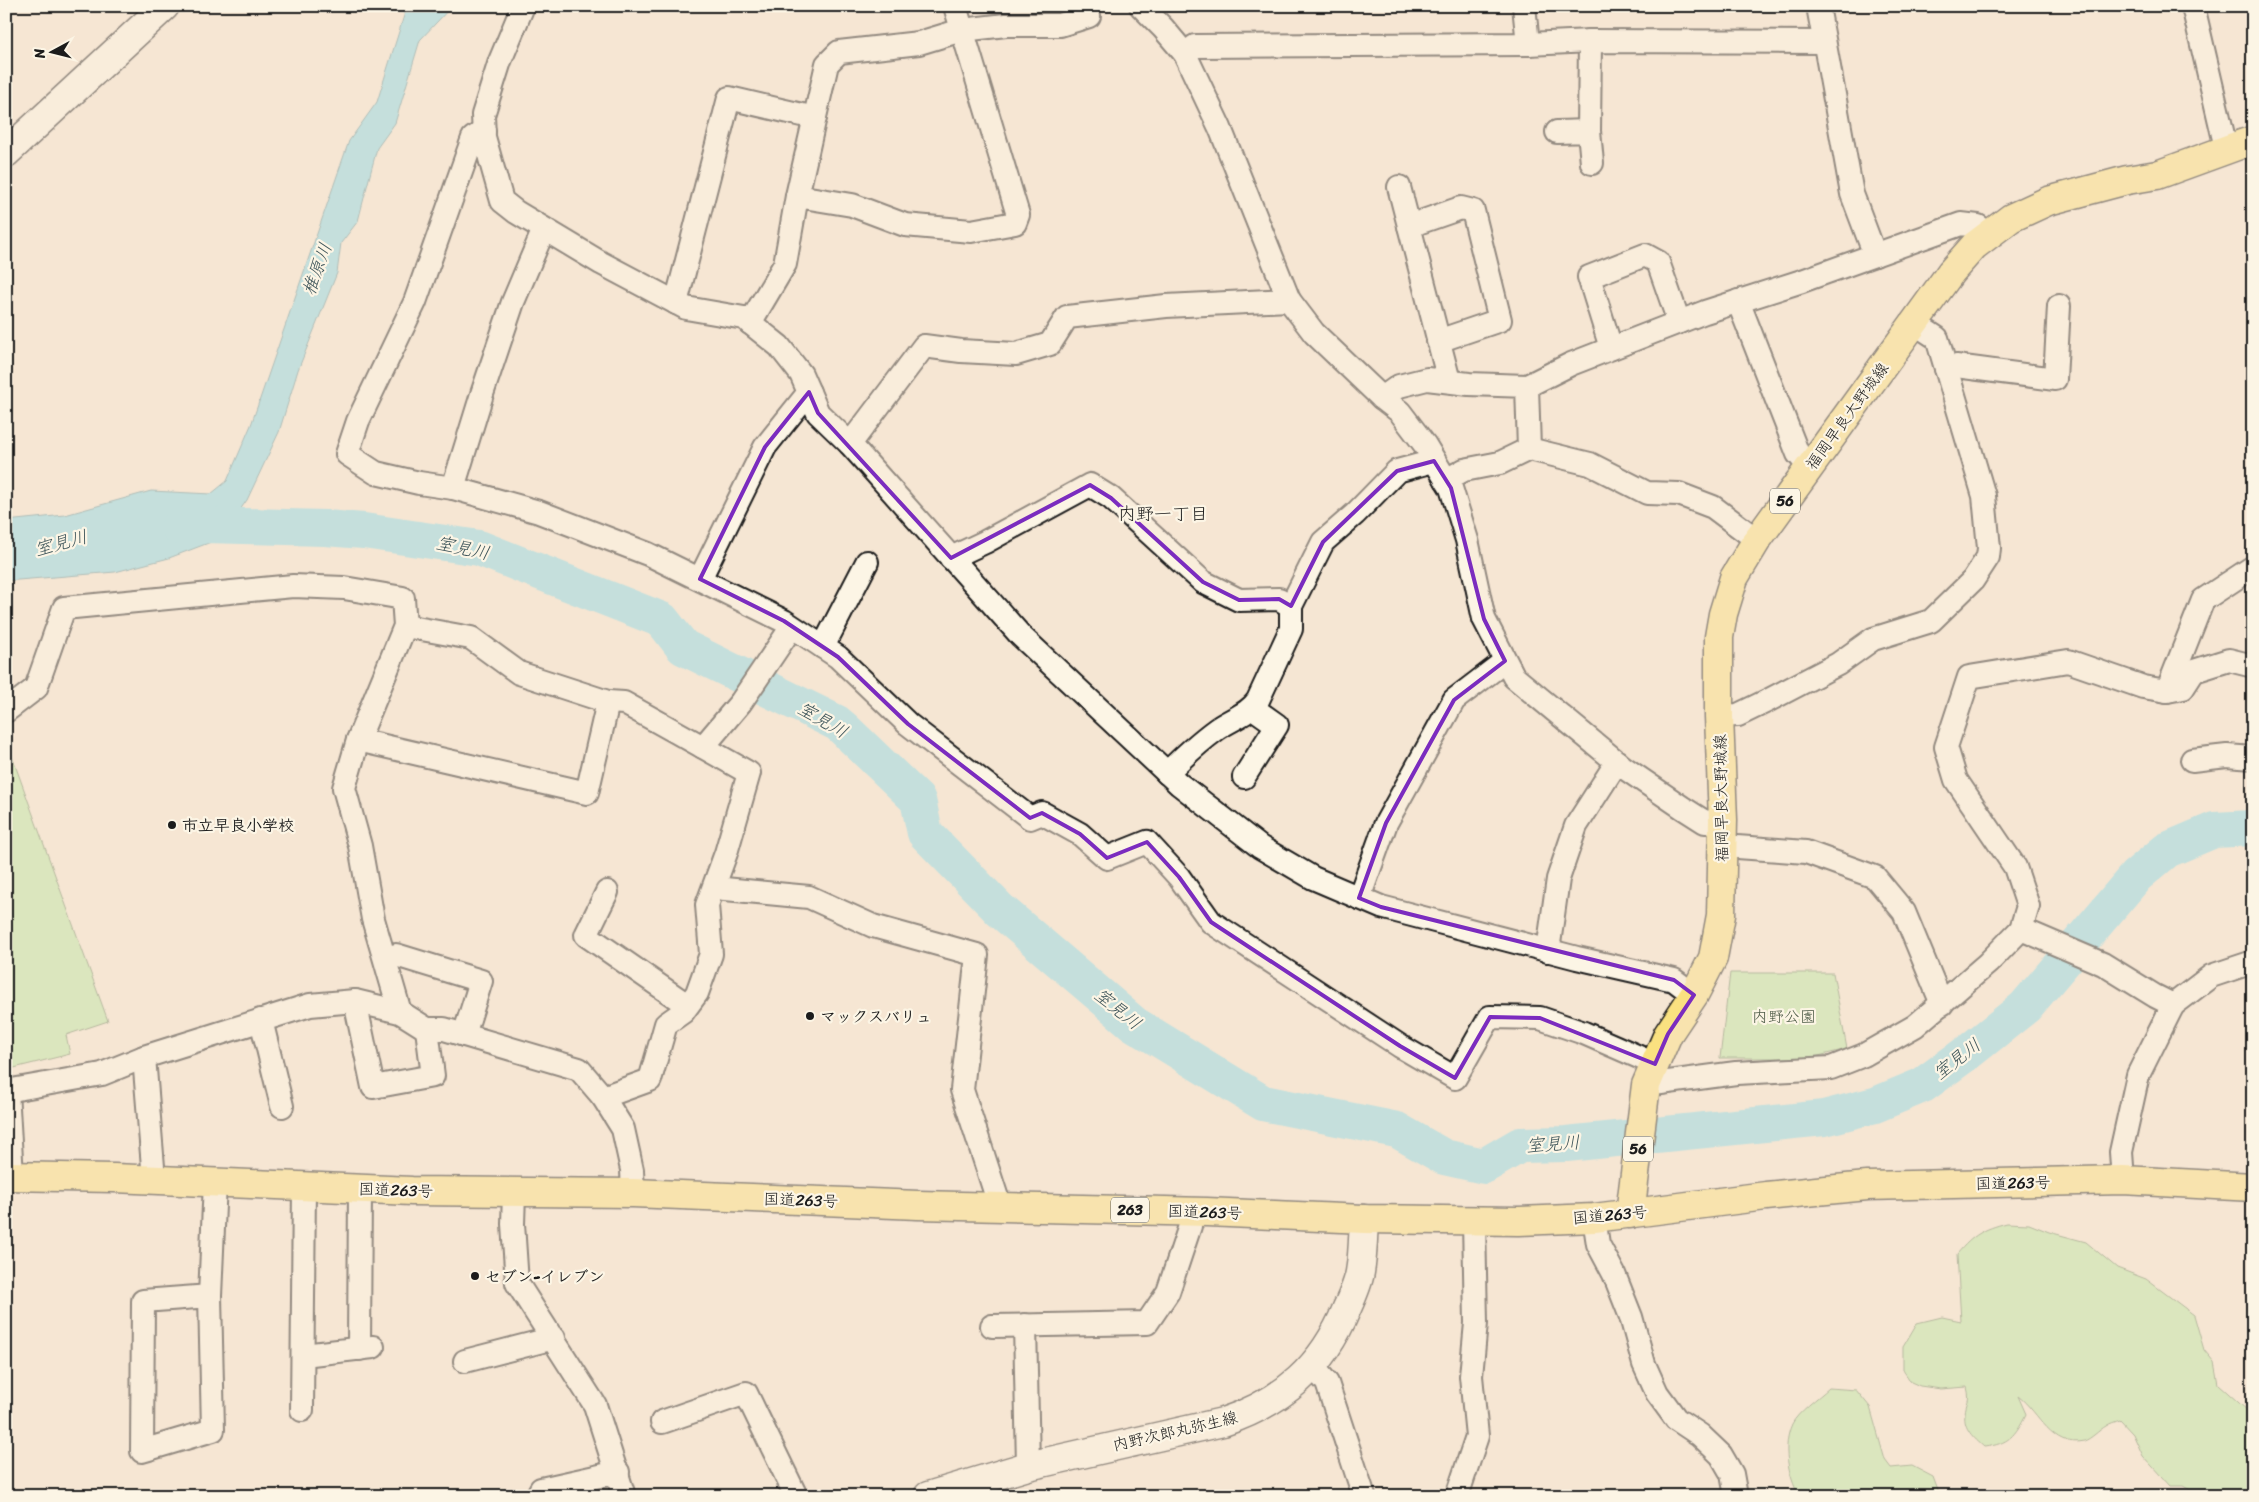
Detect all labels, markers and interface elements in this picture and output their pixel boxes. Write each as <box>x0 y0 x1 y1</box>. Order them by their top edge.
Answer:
north arrow <box>28 28 78 78</box>
text: N <box>27 47 53 61</box>
water label: 椎原川 <box>293 238 341 300</box>
street label: 福岡早良大野城線 <box>1798 356 1896 476</box>
road number: 56 <box>1770 488 1800 514</box>
district label: 内野一丁目 <box>1118 498 1208 530</box>
water label: 室見川 <box>31 521 91 565</box>
water label: 室見川 <box>433 527 493 569</box>
water label: 室見川 <box>792 693 854 747</box>
street label: 福岡早良大野城線 <box>1705 734 1737 862</box>
place label: 市立早良小学校 <box>182 811 294 840</box>
marker: 市立早良小学校 <box>166 819 178 831</box>
water label: 室見川 <box>1087 980 1149 1038</box>
place label: マックスバリュ <box>820 1002 932 1031</box>
park label: 内野公園 <box>1752 1002 1816 1031</box>
marker: マックスバリュ <box>804 1010 816 1022</box>
water label: 室見川 <box>1926 1030 1988 1088</box>
water label: 室見川 <box>1525 1126 1581 1162</box>
road number: 56 <box>1623 1136 1653 1162</box>
street label: 国道263号 <box>1975 1168 2051 1198</box>
street label: 国道263号 <box>358 1174 434 1206</box>
street label: 国道263号 <box>763 1184 839 1216</box>
street label: 国道263号 <box>1167 1196 1243 1228</box>
street label: 国道263号 <box>1571 1197 1649 1233</box>
road number: 263 <box>1111 1198 1149 1222</box>
place label: セブン-イレブン <box>485 1262 604 1291</box>
marker: セブン-イレブン <box>469 1270 481 1282</box>
street label: 内野次郎丸弥生線 <box>1109 1402 1241 1460</box>

